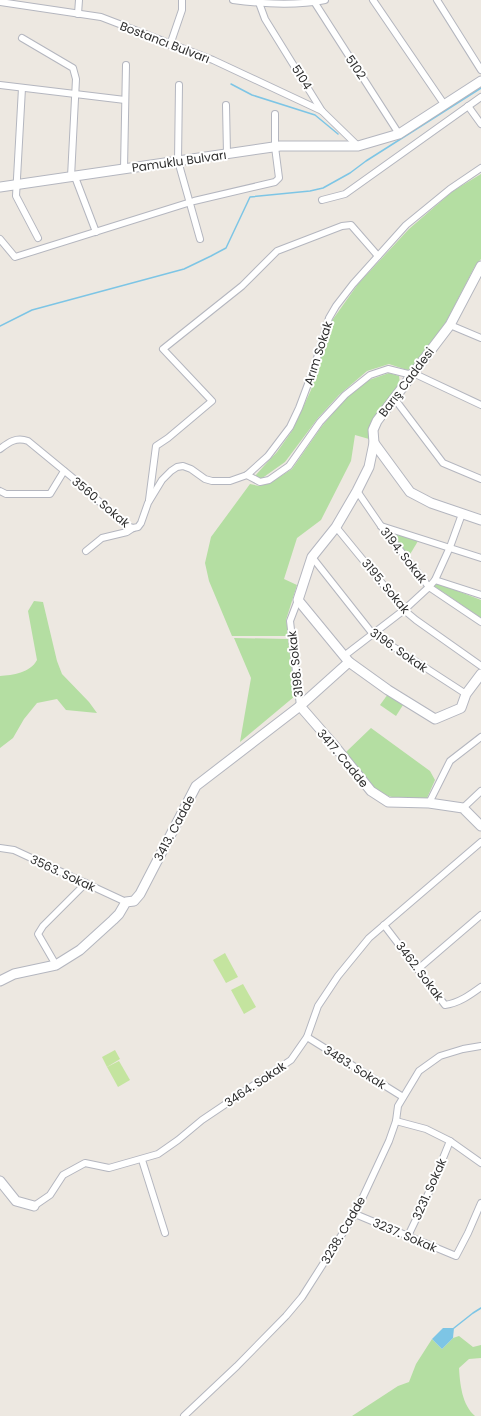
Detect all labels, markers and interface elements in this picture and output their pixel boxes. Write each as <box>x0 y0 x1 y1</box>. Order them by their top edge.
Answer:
street label: Bostancı Bulvarı <box>118 17 213 67</box>
street label: 5102 <box>342 52 370 83</box>
street label: 5104 <box>288 61 316 93</box>
street label: Pamuklu Bulvarı <box>131 146 227 176</box>
street label: Arım Sokak <box>300 318 337 387</box>
street label: Barış Caddesi <box>374 344 438 420</box>
street label: 3560. Sokak <box>68 473 134 532</box>
street label: 3194. Sokak <box>377 523 432 587</box>
street label: 3195. Sokak <box>358 555 415 618</box>
street label: 3196. Sokak <box>367 624 432 677</box>
street label: 3198. Sokak <box>283 629 307 698</box>
street label: 3417. Cadde <box>313 725 373 791</box>
street label: 3413. Cadde <box>150 792 198 864</box>
street label: 3563. Sokak <box>28 850 99 896</box>
street label: 3462. Sokak <box>392 938 448 1005</box>
street label: 3483. Sokak <box>321 1041 390 1093</box>
street label: 3464. Sokak <box>221 1057 290 1111</box>
street label: 3231. Sokak <box>408 1155 450 1223</box>
street label: 3238. Cadde <box>317 1193 369 1267</box>
street label: 3237. Sokak <box>370 1214 441 1257</box>

